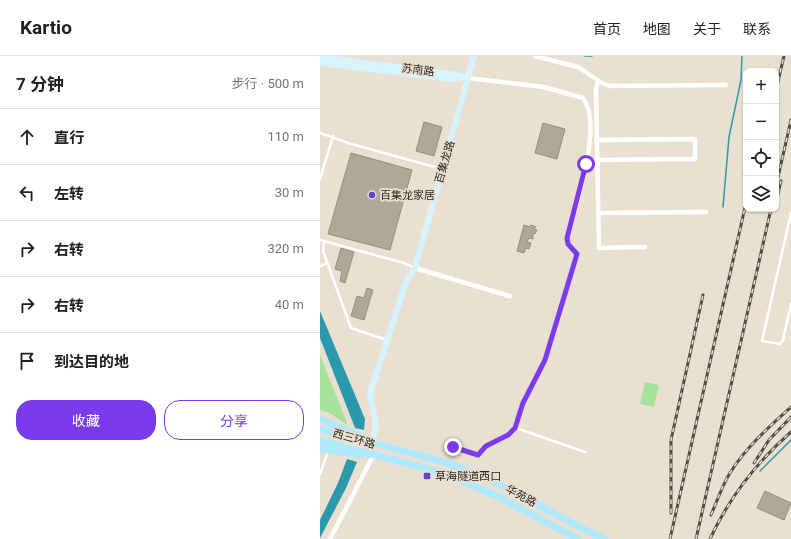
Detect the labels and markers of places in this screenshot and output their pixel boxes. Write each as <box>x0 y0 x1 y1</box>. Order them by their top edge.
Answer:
place label: 百集龙家居 <box>380 189 435 202</box>
marker: 百集龙家居 <box>367 190 377 200</box>
place label: 草海隧道西口 <box>435 470 501 483</box>
marker: 草海隧道西口 <box>422 471 432 481</box>

